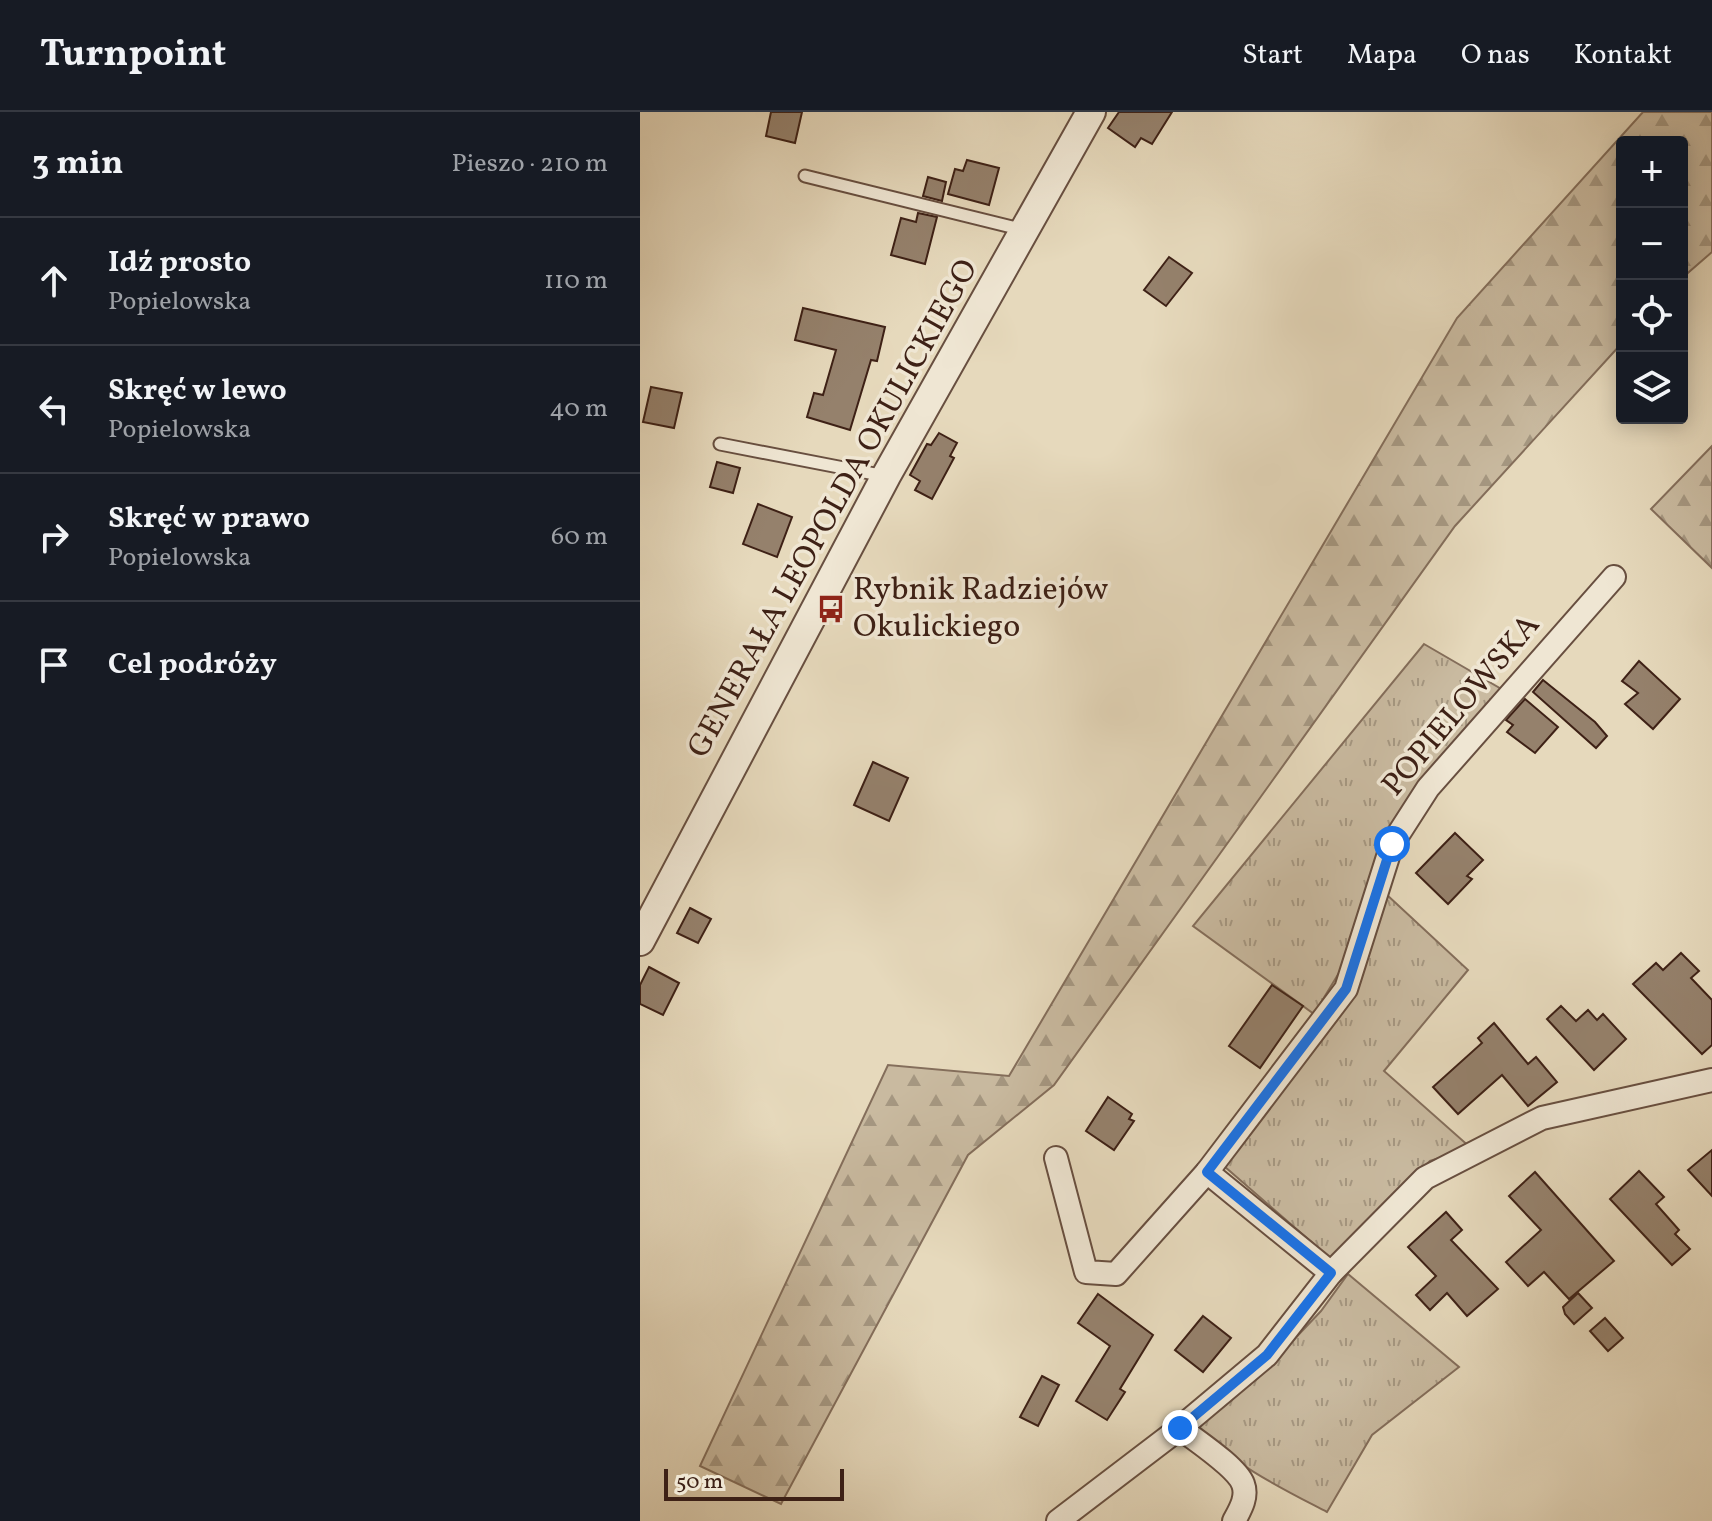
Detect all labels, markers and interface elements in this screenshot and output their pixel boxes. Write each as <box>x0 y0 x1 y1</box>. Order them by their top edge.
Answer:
text: Turnpoint <box>40 29 226 82</box>
text: Start <box>1242 36 1303 75</box>
text: Mapa <box>1347 36 1417 75</box>
text: O nas <box>1461 36 1530 75</box>
text: Kontakt <box>1574 36 1672 75</box>
map controls <box>1616 136 1688 424</box>
button: + <box>1616 136 1688 208</box>
text: 3 min <box>32 141 123 188</box>
text: Pieszo · 210 m <box>451 146 608 182</box>
button: − <box>1616 208 1688 280</box>
text: Idź prosto <box>108 242 251 284</box>
street label: GENERAŁA LEOPOLDA OKULICKIEGO <box>678 252 990 766</box>
icon: ahead <box>32 259 76 303</box>
text: 110 m <box>544 263 608 299</box>
button: locate <box>1616 280 1688 352</box>
text: Popielowska <box>108 284 251 320</box>
button: layers <box>1616 352 1688 424</box>
text: Skręć w lewo <box>108 370 287 412</box>
icon: left <box>32 387 76 431</box>
text: 40 m <box>549 391 608 427</box>
text: Popielowska <box>108 412 251 448</box>
text: Skręć w prawo <box>108 498 310 540</box>
icon: right <box>32 515 76 559</box>
text: 60 m <box>551 519 608 555</box>
text: Popielowska <box>108 540 251 576</box>
place label: Rybnik Radziejów Okulickiego <box>853 569 1108 650</box>
bus stop icon: Rybnik Radziejów Okulickiego <box>816 594 846 624</box>
street label: POPIELOWSKA <box>1373 606 1551 806</box>
icon: arrive <box>32 643 76 687</box>
text: Cel podróży <box>108 644 277 686</box>
route start <box>1374 826 1410 862</box>
route end <box>1162 1410 1198 1446</box>
scale bar <box>664 1465 844 1501</box>
text: 50 m <box>676 1467 723 1498</box>

